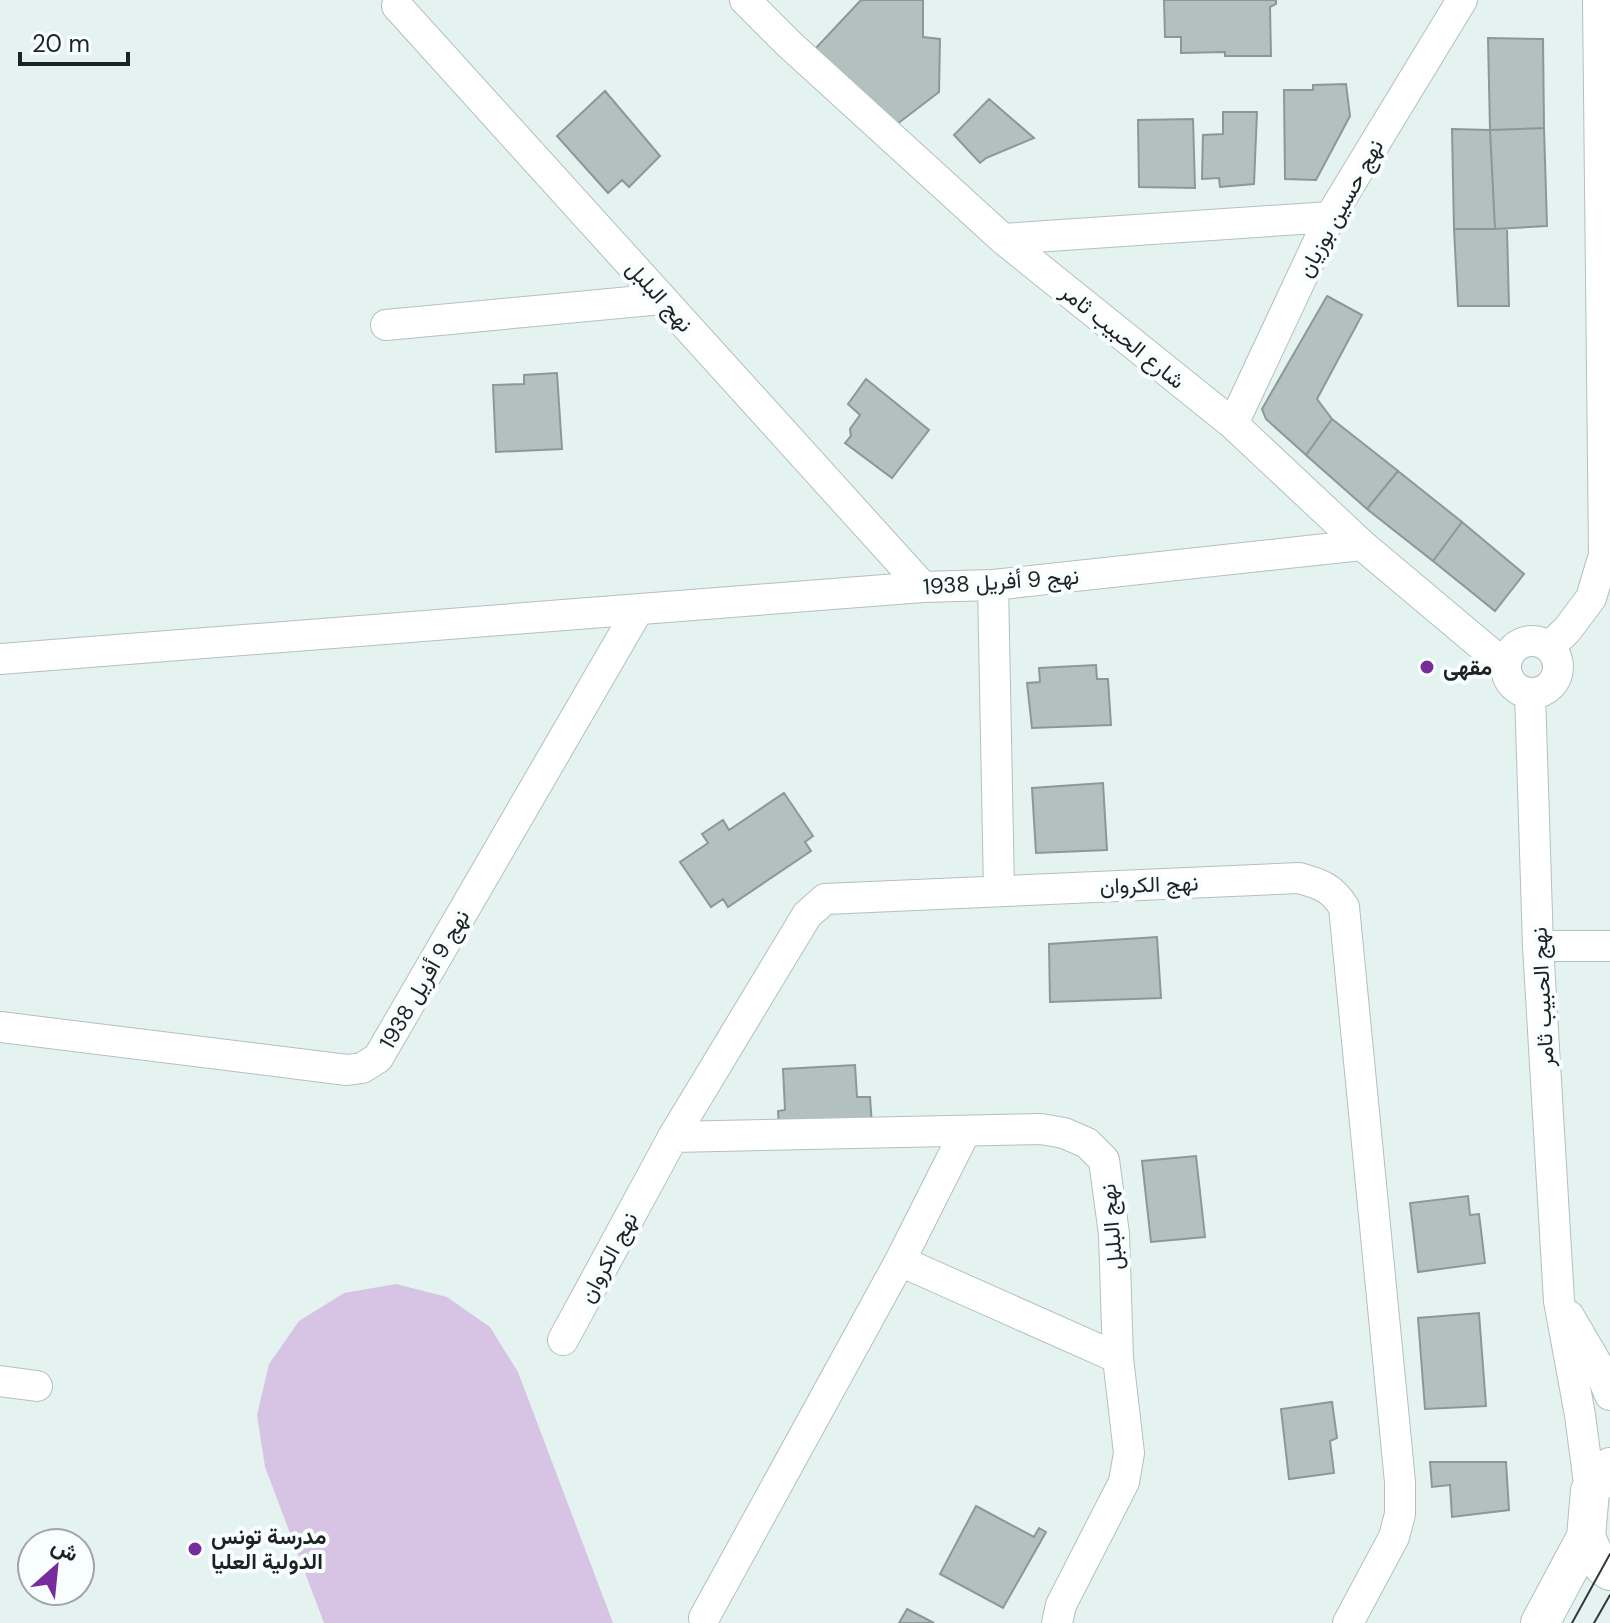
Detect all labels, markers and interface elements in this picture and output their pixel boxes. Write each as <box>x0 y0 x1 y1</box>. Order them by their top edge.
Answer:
scale bar <box>20 16 128 66</box>
text: 20 m <box>32 28 90 59</box>
street label: نهج حسين بوزيان <box>1291 134 1390 282</box>
street label: نهج البلبل <box>620 254 699 338</box>
street label: شارع الحبيب ثامر <box>1054 277 1191 395</box>
street label: نهج 9 أفريل 1938 <box>922 562 1080 601</box>
place label: مقهى <box>1443 653 1492 682</box>
marker: مقهى <box>1418 658 1436 676</box>
street label: نهج الكروان <box>1099 868 1199 901</box>
street label: نهج 9 أفريل 1938 <box>373 904 476 1054</box>
street label: نهج الحبيب ثامر <box>1524 926 1561 1069</box>
street label: نهج البلبل <box>1093 1183 1130 1271</box>
street label: نهج الكروان <box>572 1207 644 1308</box>
place label: مدرسة تونس الدولية العليا <box>211 1522 326 1576</box>
north arrow <box>16 1527 96 1607</box>
text: ش <box>46 1531 83 1569</box>
marker: مدرسة تونس الدولية العليا <box>186 1540 204 1558</box>

